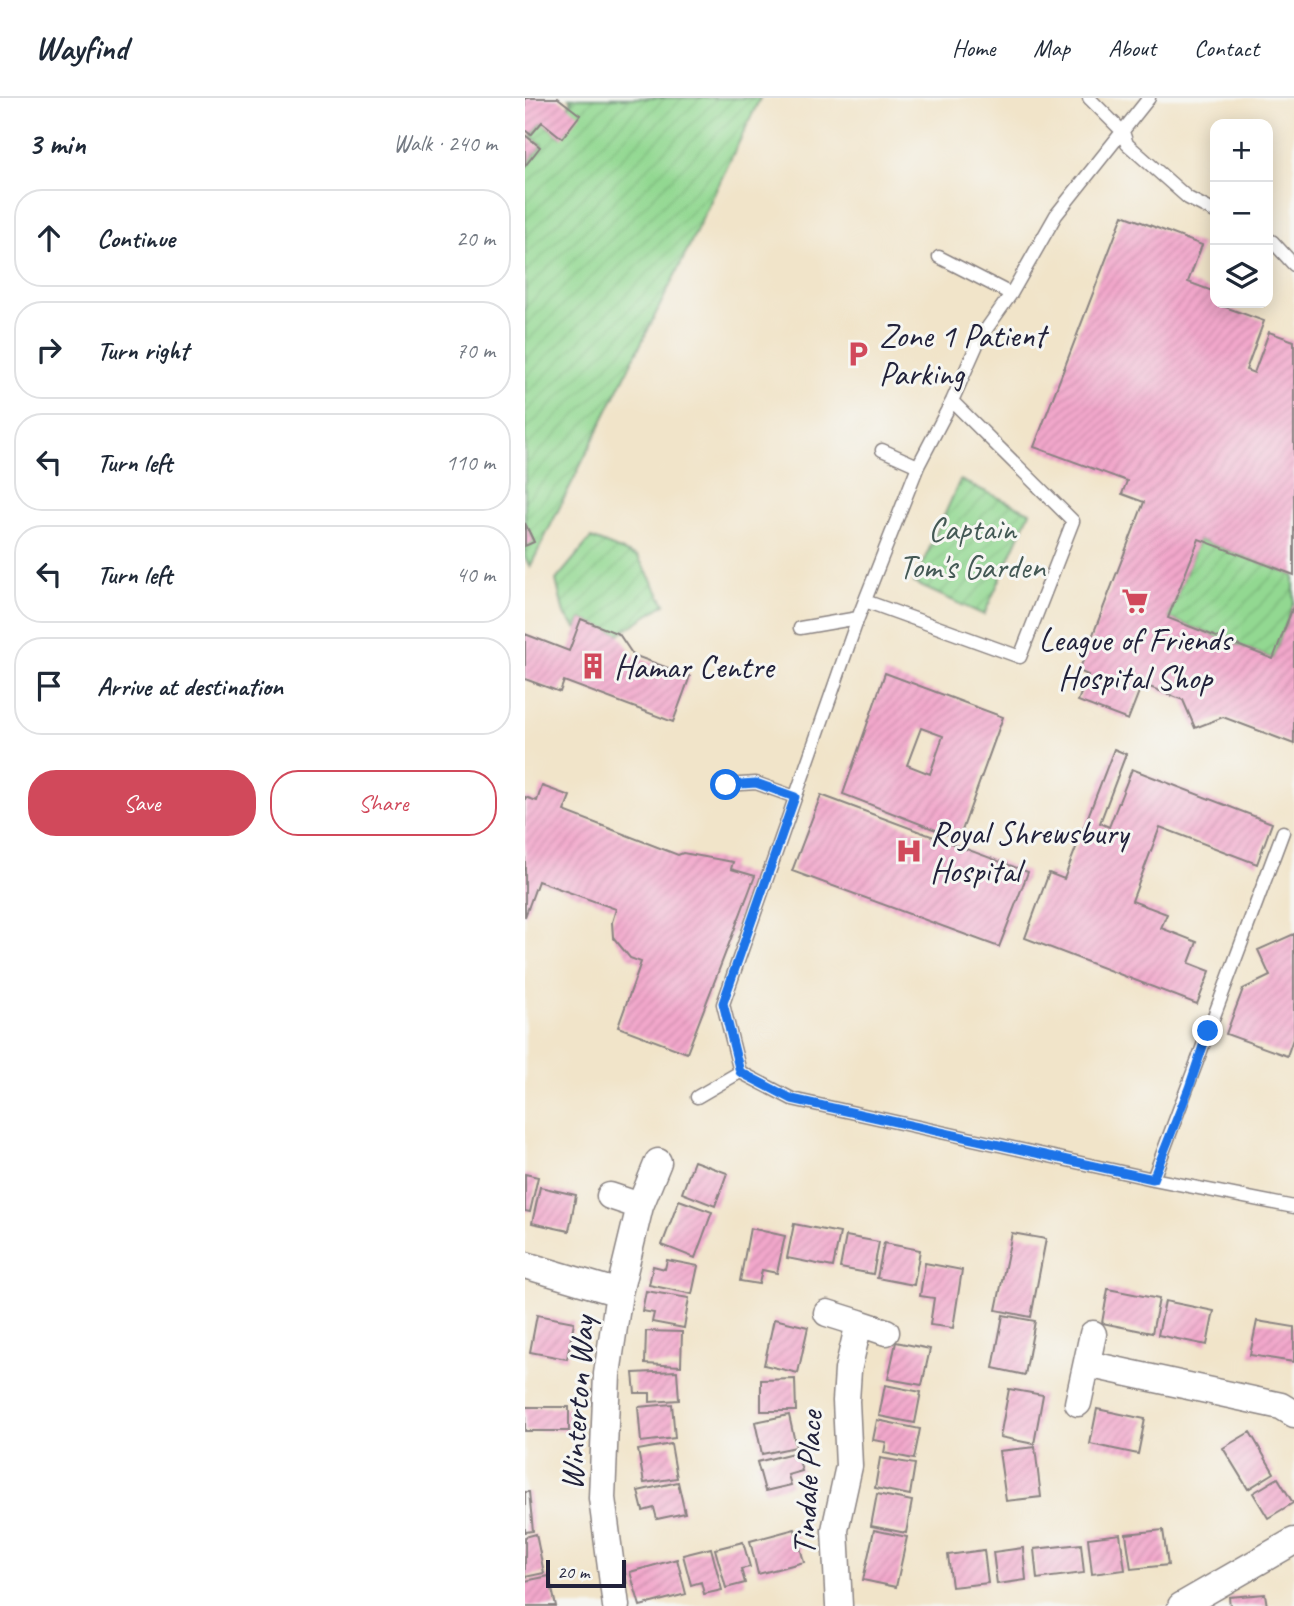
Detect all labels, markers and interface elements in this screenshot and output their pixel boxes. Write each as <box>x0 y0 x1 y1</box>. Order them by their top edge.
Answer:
text: Wayfind <box>35 27 128 69</box>
text: Home <box>952 33 995 63</box>
text: Map <box>1033 33 1070 63</box>
text: About <box>1108 33 1156 63</box>
text: Contact <box>1194 33 1259 63</box>
map controls <box>1210 119 1273 308</box>
button: + <box>1210 119 1273 182</box>
text: 3 min <box>28 125 85 163</box>
text: Walk · 240 m <box>393 129 497 158</box>
button: − <box>1210 182 1273 245</box>
icon: ahead <box>30 219 68 257</box>
text: Continue <box>97 222 175 255</box>
text: 20 m <box>456 224 495 253</box>
button: layers <box>1210 245 1273 308</box>
place label: Zone 1 Patient Parking <box>879 315 1049 395</box>
icon: right <box>30 331 68 369</box>
text: Turn right <box>97 334 188 367</box>
text: 70 m <box>456 336 495 365</box>
parking icon: Zone 1 Patient Parking <box>843 339 873 369</box>
icon: left <box>30 443 68 481</box>
text: Turn left <box>97 446 172 479</box>
text: 110 m <box>446 448 495 477</box>
park label: Captain Tom's Garden <box>899 508 1046 588</box>
icon: left <box>30 555 68 593</box>
text: Turn left <box>97 558 172 591</box>
text: 40 m <box>456 560 495 589</box>
supermarket icon: League of Friends Hospital Shop <box>1120 586 1150 616</box>
place label: League of Friends Hospital Shop <box>1039 619 1234 699</box>
place label: Hamar Centre <box>614 646 776 688</box>
building icon: Hamar Centre <box>578 651 608 681</box>
icon: arrive <box>30 667 68 705</box>
text: Arrive at destination <box>97 670 283 703</box>
route start <box>710 769 741 800</box>
button: Save <box>28 770 256 836</box>
button: Share <box>270 770 497 836</box>
place label: Royal Shrewsbury Hospital <box>930 812 1131 892</box>
hospital icon: Royal Shrewsbury Hospital <box>894 836 924 866</box>
route end <box>1192 1015 1223 1046</box>
street label: Winterton Way <box>550 1312 604 1491</box>
street label: Tindale Place <box>782 1407 832 1556</box>
scale bar <box>546 1557 627 1589</box>
text: 20 m <box>557 1560 589 1584</box>

